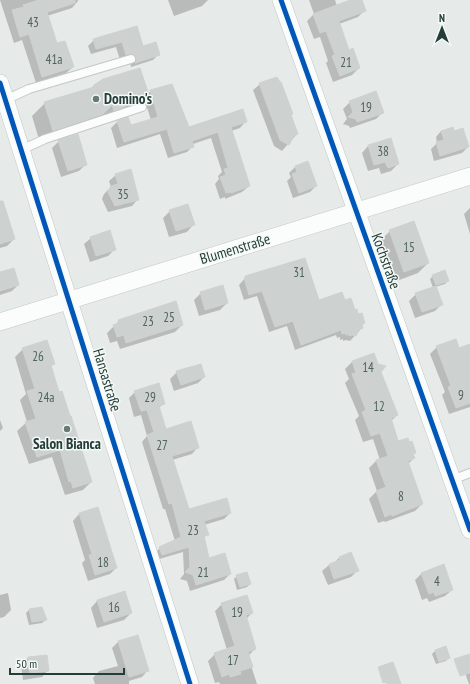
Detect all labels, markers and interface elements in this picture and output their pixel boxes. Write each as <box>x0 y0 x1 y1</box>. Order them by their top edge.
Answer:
north arrow <box>422 8 462 48</box>
text: N <box>439 11 445 25</box>
house number: 43 <box>27 14 39 31</box>
house number: 41a <box>46 51 62 68</box>
house number: 21 <box>340 54 352 71</box>
place label: Domino's <box>104 89 152 108</box>
marker: Domino's <box>91 94 101 104</box>
house number: 19 <box>360 99 372 116</box>
house number: 38 <box>377 143 389 160</box>
house number: 35 <box>117 186 129 203</box>
street label: Blumenstraße <box>197 229 272 268</box>
street label: Kochstraße <box>368 230 405 291</box>
house number: 15 <box>403 239 415 256</box>
house number: 31 <box>293 264 305 281</box>
house number: 25 <box>163 309 175 326</box>
house number: 23 <box>142 313 154 330</box>
street label: Hansastraße <box>89 346 126 413</box>
house number: 26 <box>32 348 44 365</box>
house number: 14 <box>362 359 374 376</box>
house number: 9 <box>458 387 464 404</box>
house number: 24a <box>38 389 54 406</box>
house number: 29 <box>144 389 156 406</box>
house number: 12 <box>373 398 385 415</box>
marker: Salon Bianca <box>62 424 72 434</box>
place label: Salon Bianca <box>33 434 101 453</box>
house number: 27 <box>156 437 168 454</box>
house number: 8 <box>398 488 404 505</box>
house number: 23 <box>187 522 199 539</box>
house number: 18 <box>97 554 109 571</box>
house number: 21 <box>197 564 209 581</box>
house number: 4 <box>434 573 440 590</box>
house number: 16 <box>108 599 120 616</box>
house number: 19 <box>231 604 243 621</box>
scale bar <box>10 650 124 676</box>
house number: 17 <box>227 652 239 669</box>
text: 50 m <box>16 656 37 671</box>

